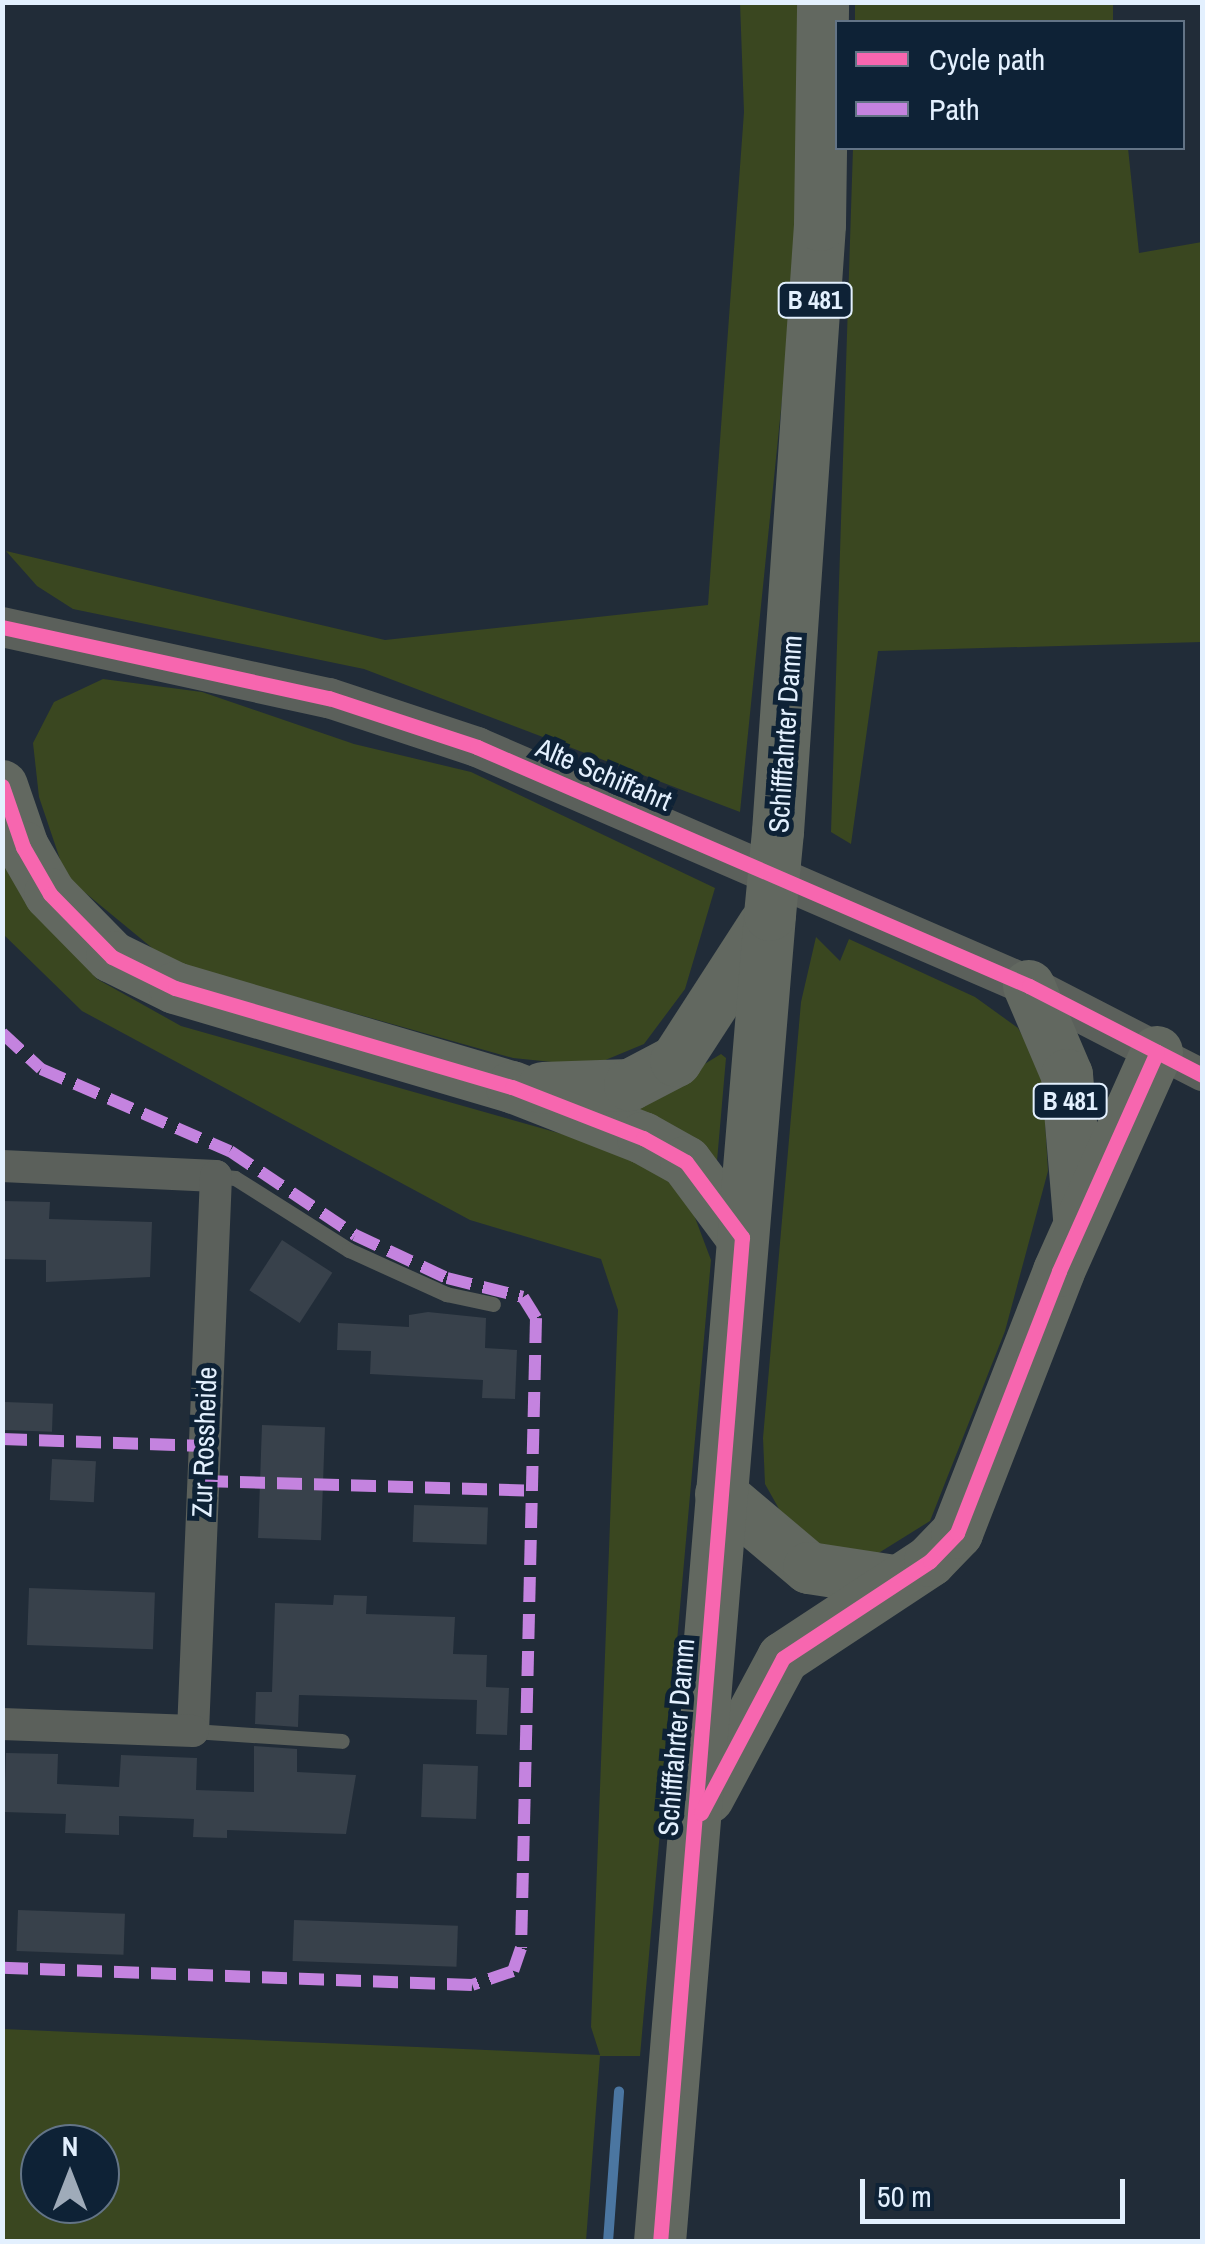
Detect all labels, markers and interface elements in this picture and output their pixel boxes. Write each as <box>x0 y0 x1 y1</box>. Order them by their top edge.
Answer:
legend <box>835 20 1185 150</box>
text: Cycle path <box>929 39 1045 79</box>
text: Path <box>929 89 980 129</box>
road number: B 481 <box>778 280 852 320</box>
street label: Schifffahrter Damm <box>761 634 809 834</box>
street label: Alte Schiffahrt <box>531 730 677 818</box>
road number: B 481 <box>1032 1081 1108 1121</box>
street label: Zur Rossheide <box>185 1366 223 1518</box>
street label: Schifffahrter Damm <box>651 1637 701 1837</box>
north arrow <box>20 2124 120 2224</box>
text: N <box>62 2127 78 2165</box>
scale bar <box>865 2159 1130 2221</box>
text: 50 m <box>877 2176 932 2216</box>

